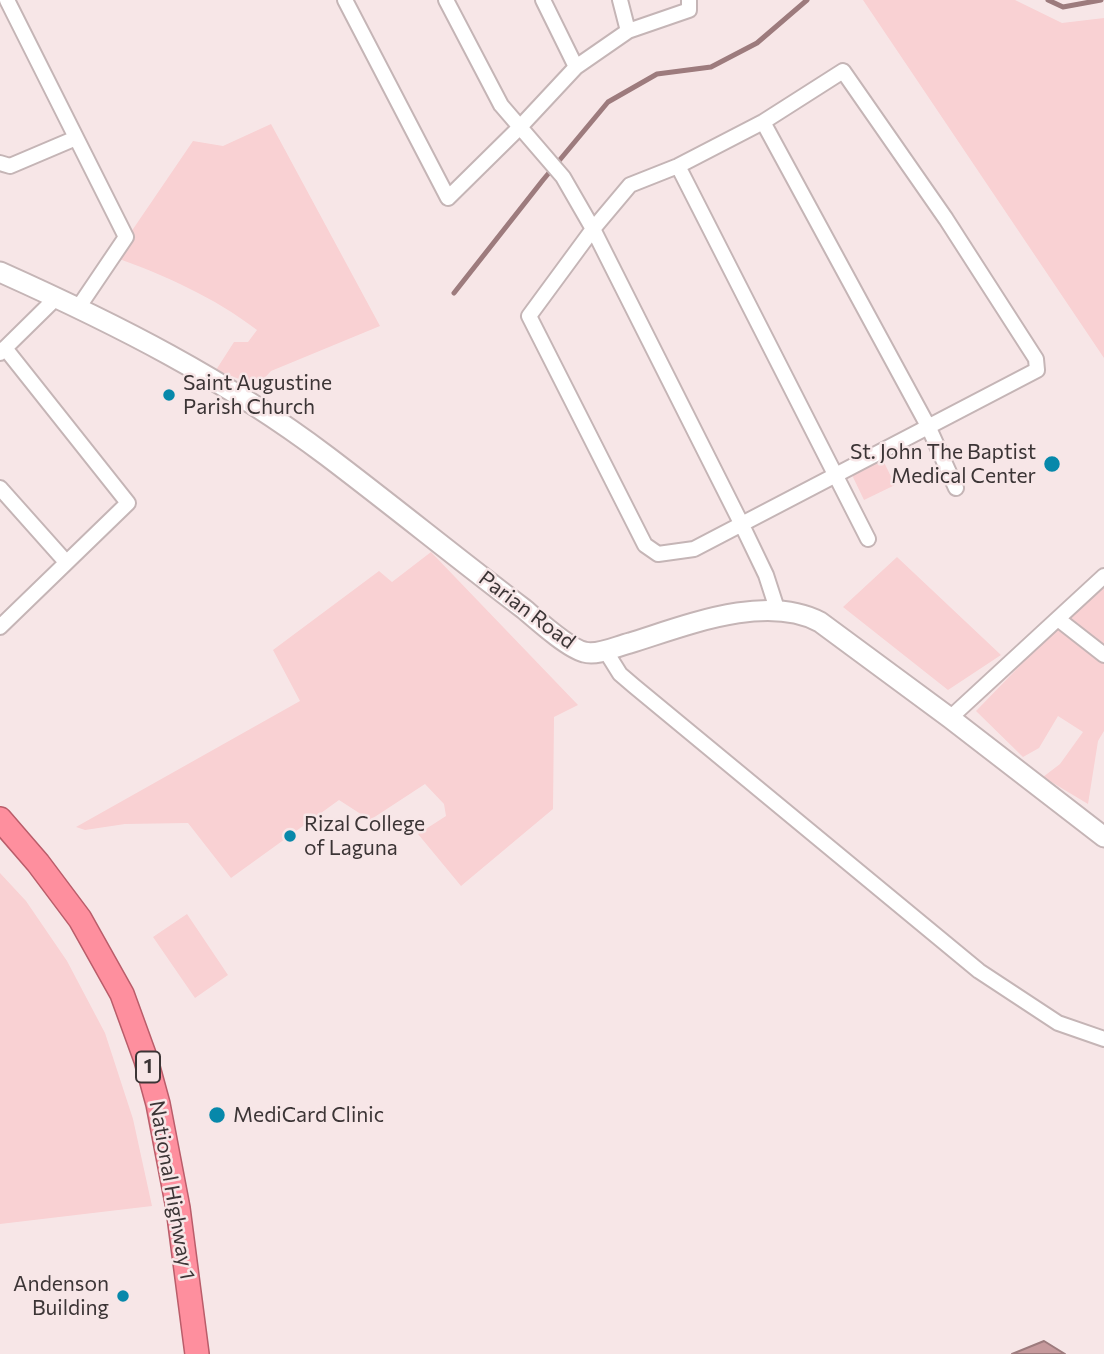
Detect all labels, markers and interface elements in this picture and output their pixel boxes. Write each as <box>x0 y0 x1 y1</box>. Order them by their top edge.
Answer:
place label: Saint Augustine Parish Church <box>183 370 332 420</box>
marker: Saint Augustine Parish Church <box>161 387 177 403</box>
place label: St. John The Baptist Medical Center <box>850 439 1036 489</box>
marker: St. John The Baptist Medical Center <box>1042 454 1062 474</box>
street label: Parian Road <box>474 566 580 654</box>
place label: Rizal College of Laguna <box>304 811 425 861</box>
marker: Rizal College of Laguna <box>282 828 298 844</box>
road number: 1 <box>136 1051 160 1082</box>
street label: National Highway 1 <box>144 1099 200 1281</box>
place label: MediCard Clinic <box>233 1102 384 1128</box>
marker: MediCard Clinic <box>207 1105 227 1125</box>
place label: Andenson Building <box>13 1271 109 1321</box>
marker: Andenson Building <box>115 1288 131 1304</box>

